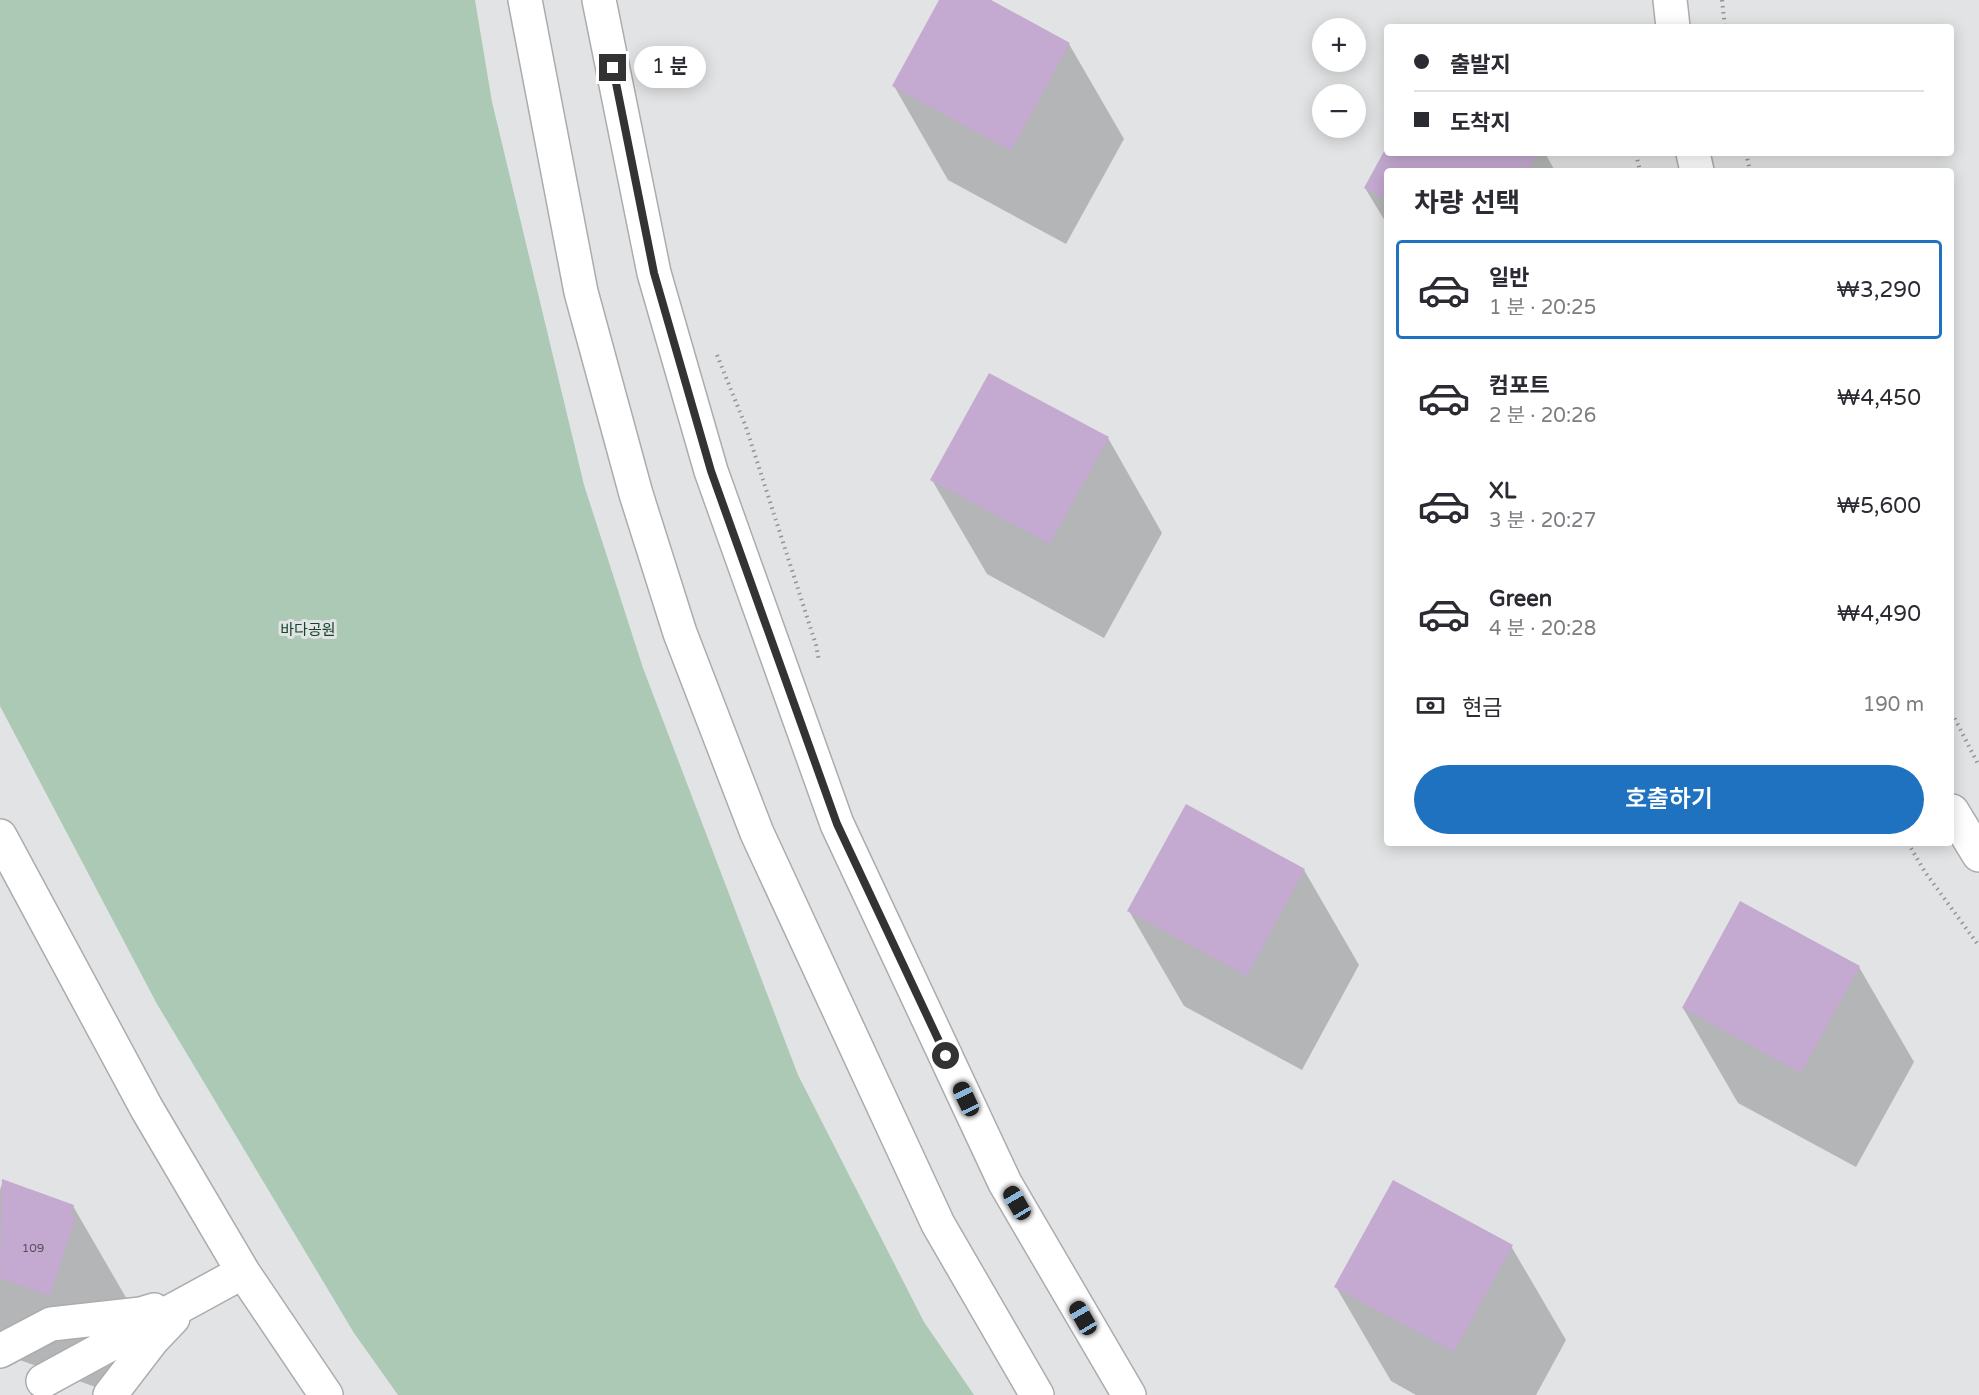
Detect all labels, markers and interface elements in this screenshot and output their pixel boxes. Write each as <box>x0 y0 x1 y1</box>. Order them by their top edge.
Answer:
map controls <box>1312 18 1366 138</box>
button: + <box>1312 18 1366 72</box>
callout: 1 분 <box>634 47 706 89</box>
text: 출발지 <box>1450 52 1511 78</box>
route end <box>599 54 626 81</box>
text: 1 분 <box>652 55 688 79</box>
button: − <box>1312 84 1366 138</box>
text: 도착지 <box>1450 110 1511 136</box>
text: 차량 선택 <box>1414 187 1520 220</box>
icon: car <box>1417 263 1471 317</box>
text: 일반 <box>1489 265 1529 291</box>
text: ₩3,290 <box>1836 277 1921 303</box>
text: 1 분 · 20:25 <box>1489 296 1596 320</box>
icon: car <box>1417 371 1471 425</box>
text: 컴포트 <box>1489 373 1550 399</box>
text: ₩4,450 <box>1837 385 1921 411</box>
text: 2 분 · 20:26 <box>1489 404 1596 428</box>
text: XL <box>1489 478 1516 504</box>
icon: car <box>1417 479 1471 533</box>
text: ₩5,600 <box>1836 493 1921 519</box>
text: 3 분 · 20:27 <box>1489 509 1596 533</box>
text: Green <box>1489 586 1552 612</box>
icon: car <box>1417 587 1471 641</box>
text: ₩4,490 <box>1837 601 1921 627</box>
text: 4 분 · 20:28 <box>1489 617 1596 641</box>
park label: 바다공원 <box>280 621 336 639</box>
icon: cash <box>1414 689 1447 722</box>
text: 190 m <box>1863 693 1924 717</box>
text: 현금 <box>1462 695 1502 721</box>
button: 호출하기 <box>1414 765 1924 834</box>
route start <box>932 1042 959 1069</box>
car <box>950 1079 982 1119</box>
car <box>1000 1183 1034 1223</box>
house number: 109 <box>22 1241 44 1255</box>
car <box>1066 1298 1100 1338</box>

